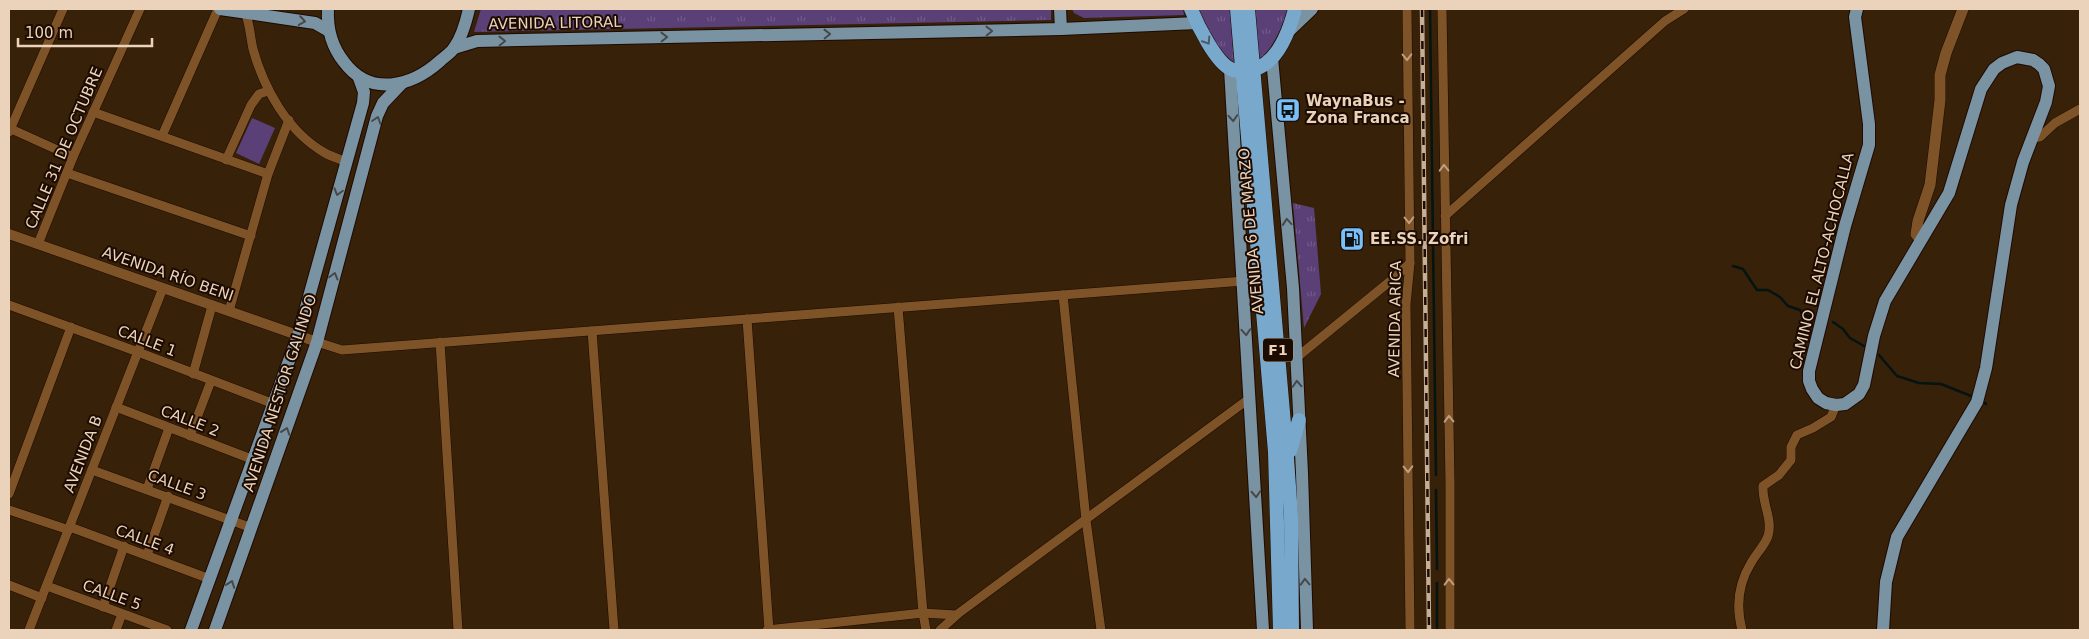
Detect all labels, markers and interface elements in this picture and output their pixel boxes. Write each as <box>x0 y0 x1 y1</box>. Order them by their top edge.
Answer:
street label: AVENIDA LITORAL <box>488 13 622 33</box>
scale bar <box>18 15 151 47</box>
one-way arrow <box>298 16 307 26</box>
text: 100 m <box>25 24 73 42</box>
one-way arrow <box>986 26 993 36</box>
one-way arrow <box>823 29 831 39</box>
one-way arrow <box>661 32 669 43</box>
one-way arrow <box>1201 35 1210 45</box>
one-way arrow <box>498 36 506 46</box>
one-way arrow <box>1402 54 1412 62</box>
street label: CALLE 31 DE OCTUBRE <box>22 64 106 232</box>
place label: WaynaBus - Zona Franca <box>1306 92 1410 127</box>
bus stop icon: WaynaBus - Zona Franca <box>1275 97 1301 123</box>
one-way arrow <box>1227 114 1238 122</box>
one-way arrow <box>371 116 381 124</box>
street label: AVENIDA 6 DE MARZO <box>1235 147 1267 315</box>
street label: CAMINO EL ALTO-ACHOCALLA <box>1786 150 1858 371</box>
one-way arrow <box>1439 163 1450 171</box>
one-way arrow <box>334 188 344 196</box>
one-way arrow <box>1404 216 1415 224</box>
one-way arrow <box>1281 218 1292 226</box>
fuel station icon: EE.SS. Zofri <box>1339 226 1365 252</box>
place label: EE.SS. Zofri <box>1370 230 1468 248</box>
street label: AVENIDA RÍO BENI <box>100 242 236 305</box>
street label: AVENIDA ARICA <box>1385 260 1405 378</box>
one-way arrow <box>328 272 339 281</box>
street label: AVENIDA NESTOR GALINDO <box>240 292 320 494</box>
street label: CALLE 1 <box>115 322 179 360</box>
one-way arrow <box>1241 328 1252 336</box>
road number: F1 <box>1263 338 1293 362</box>
one-way arrow <box>1292 380 1303 388</box>
street label: CALLE 2 <box>158 402 222 440</box>
street label: AVENIDA B <box>60 413 106 495</box>
one-way arrow <box>1444 415 1454 422</box>
one-way arrow <box>280 428 290 436</box>
street label: CALLE 3 <box>145 466 209 504</box>
one-way arrow <box>1403 466 1413 473</box>
one-way arrow <box>1250 491 1261 499</box>
street label: CALLE 4 <box>113 521 177 559</box>
street label: CALLE 5 <box>80 576 144 614</box>
one-way arrow <box>1300 577 1311 585</box>
one-way arrow <box>1444 577 1454 585</box>
one-way arrow <box>225 581 235 589</box>

